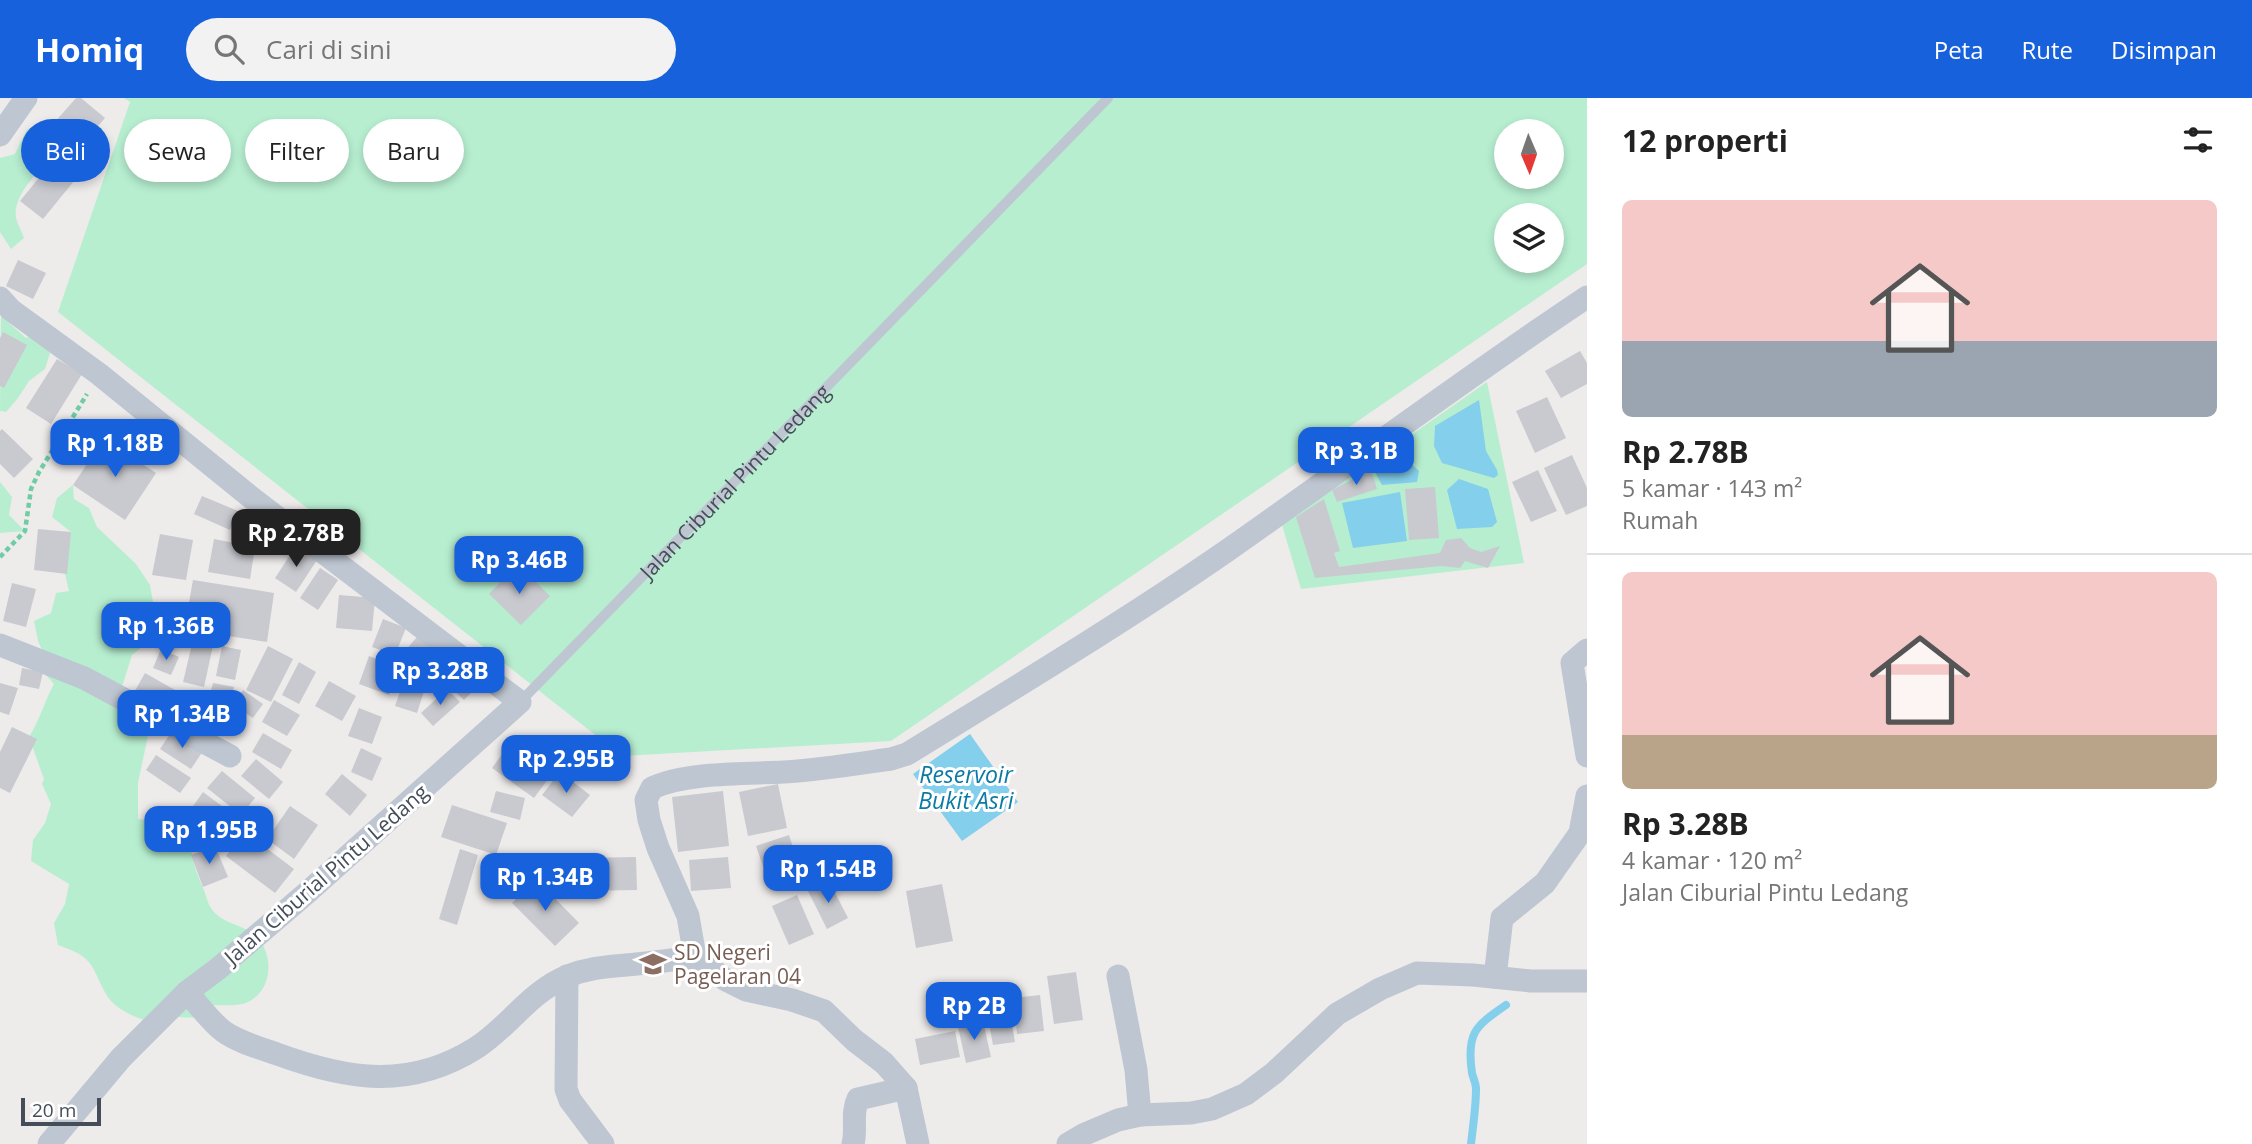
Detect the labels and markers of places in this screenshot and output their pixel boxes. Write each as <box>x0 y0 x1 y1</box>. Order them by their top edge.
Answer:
pin: Rp 1.18B <box>43 420 187 479</box>
pin: Rp 3.1B <box>1291 428 1421 487</box>
pin: Rp 2.78B <box>224 510 368 569</box>
pin: Rp 3.46B <box>447 536 591 596</box>
pin: Rp 1.36B <box>94 602 238 662</box>
pin: Rp 3.28B <box>368 648 512 707</box>
pin: Rp 1.34B <box>110 690 254 750</box>
pin: Rp 2.95B <box>494 736 638 795</box>
pin: Rp 1.95B <box>137 806 281 866</box>
pin: Rp 1.54B <box>756 846 900 905</box>
pin: Rp 1.34B <box>473 854 617 913</box>
place label: SD Negeri Pagelaran 04 <box>674 938 801 990</box>
school or university icon: SD Negeri Pagelaran 04 <box>638 949 668 979</box>
pin: Rp 2B <box>925 982 1023 1042</box>

